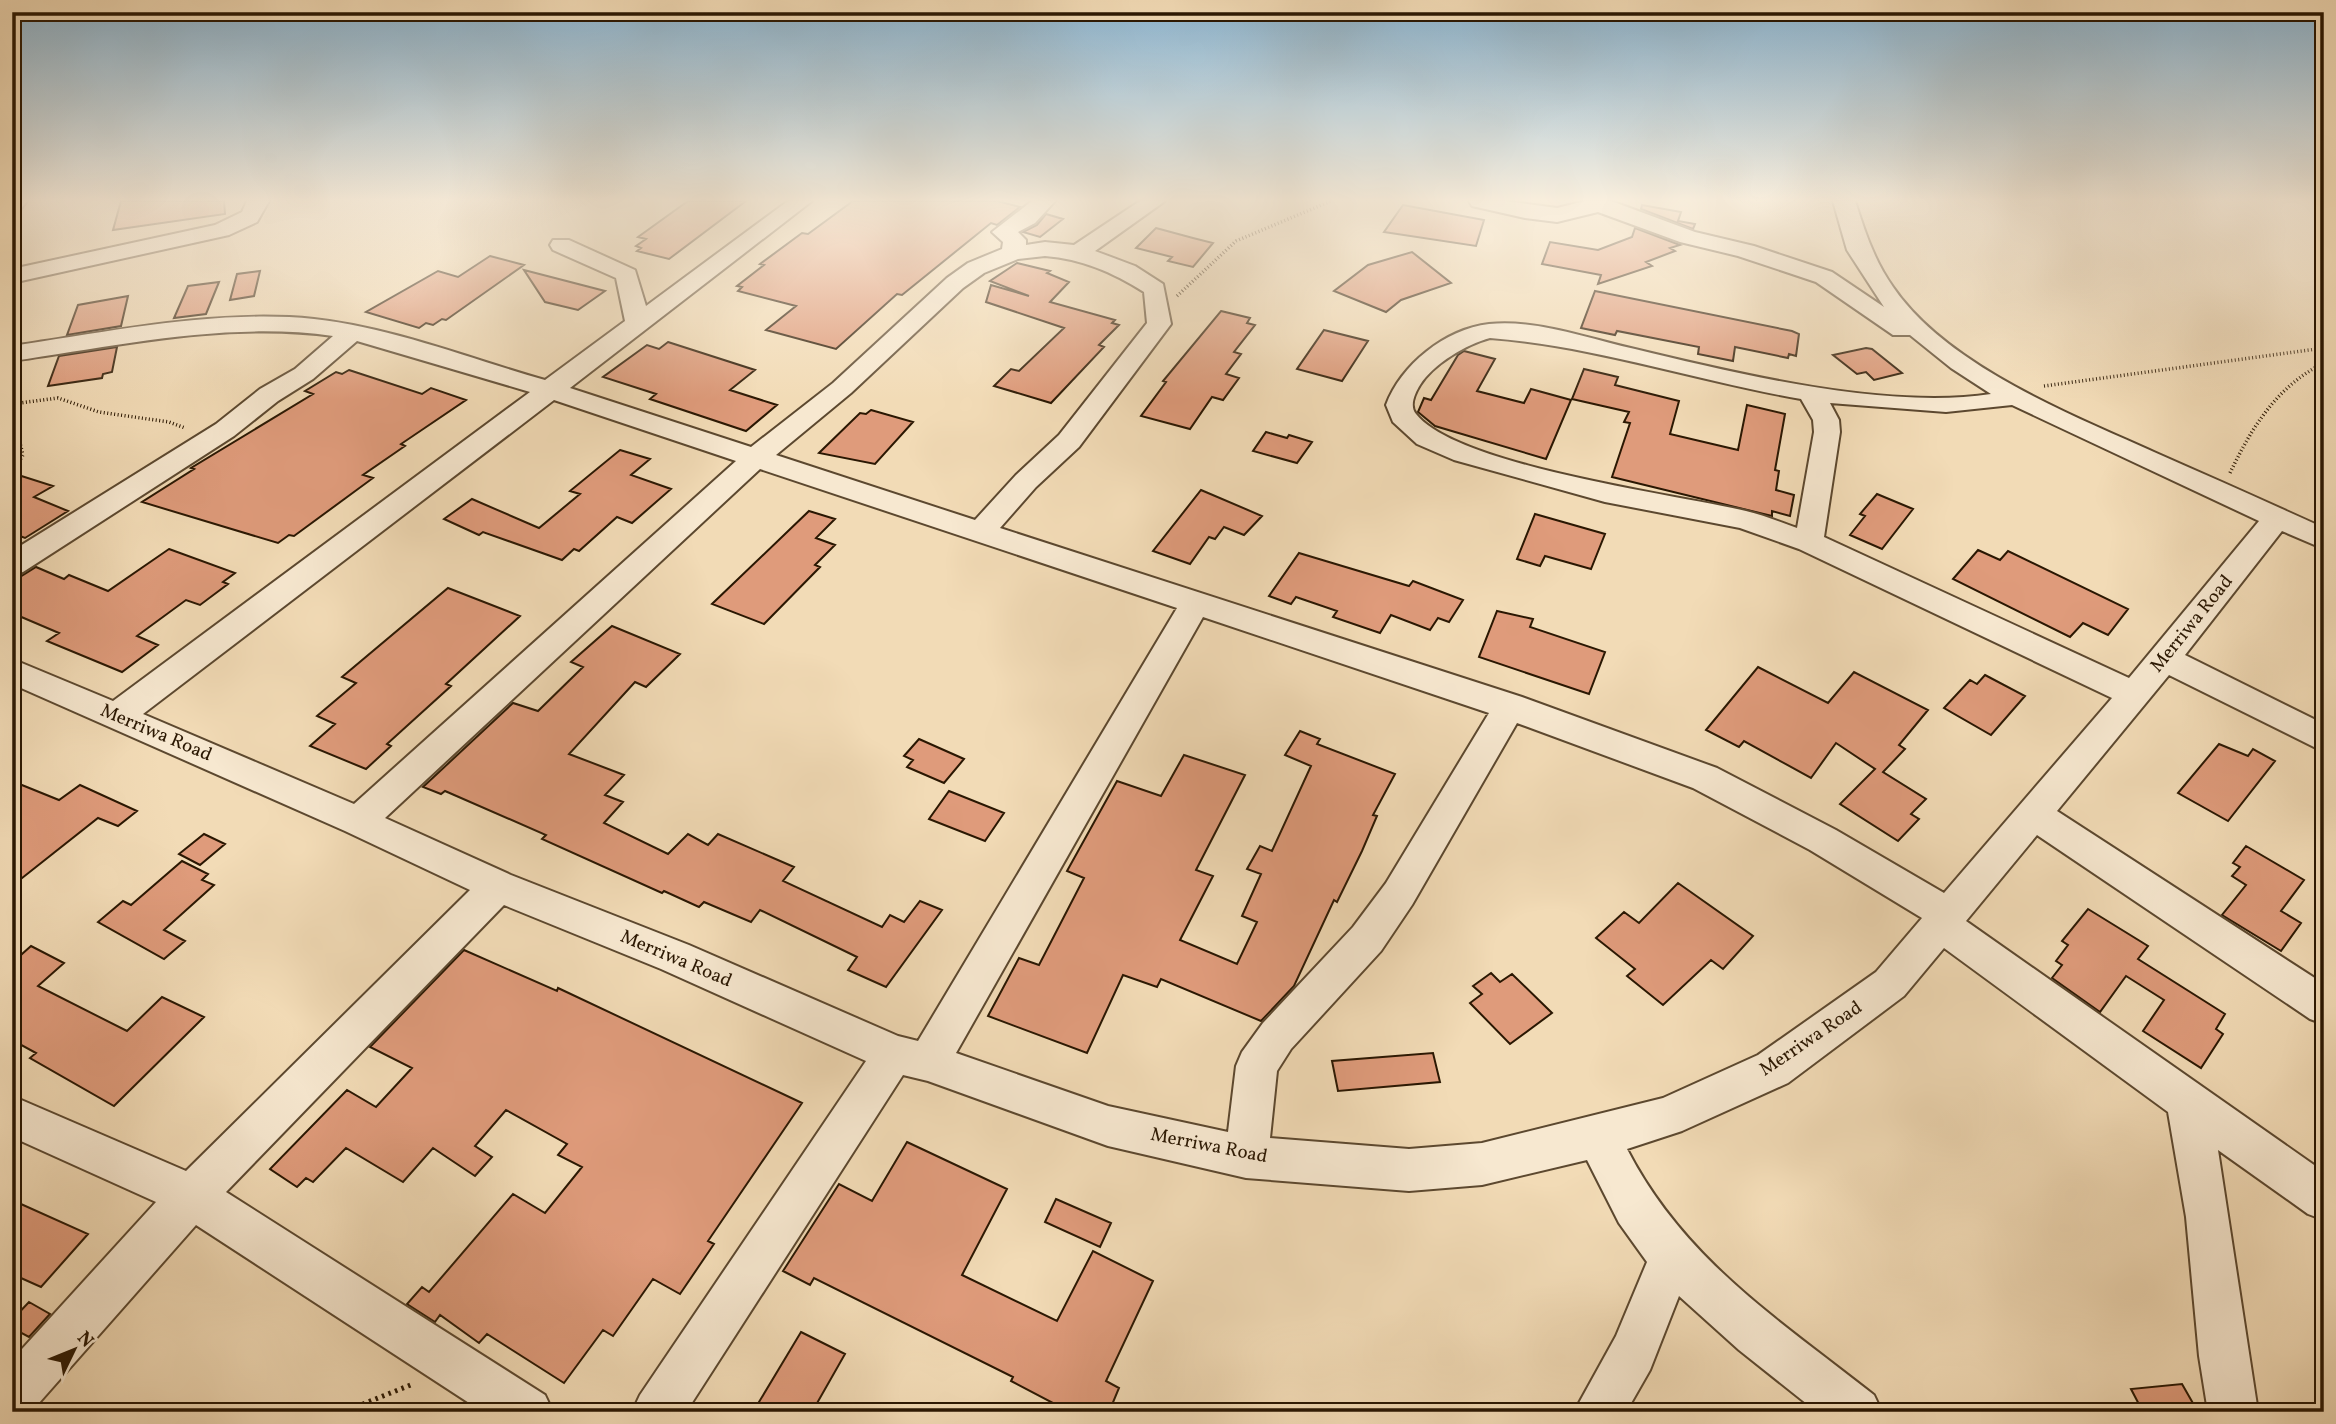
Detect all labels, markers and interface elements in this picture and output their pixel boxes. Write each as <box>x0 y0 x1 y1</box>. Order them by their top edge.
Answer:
street label: Merriwa Road <box>2145 570 2239 678</box>
street label: Merriwa Road <box>96 698 216 768</box>
street label: Merriwa Road <box>616 924 736 994</box>
street label: Merriwa Road <box>1754 995 1868 1083</box>
street label: Merriwa Road <box>1148 1122 1270 1170</box>
north arrow <box>38 1316 108 1386</box>
text: N <box>71 1326 99 1354</box>

